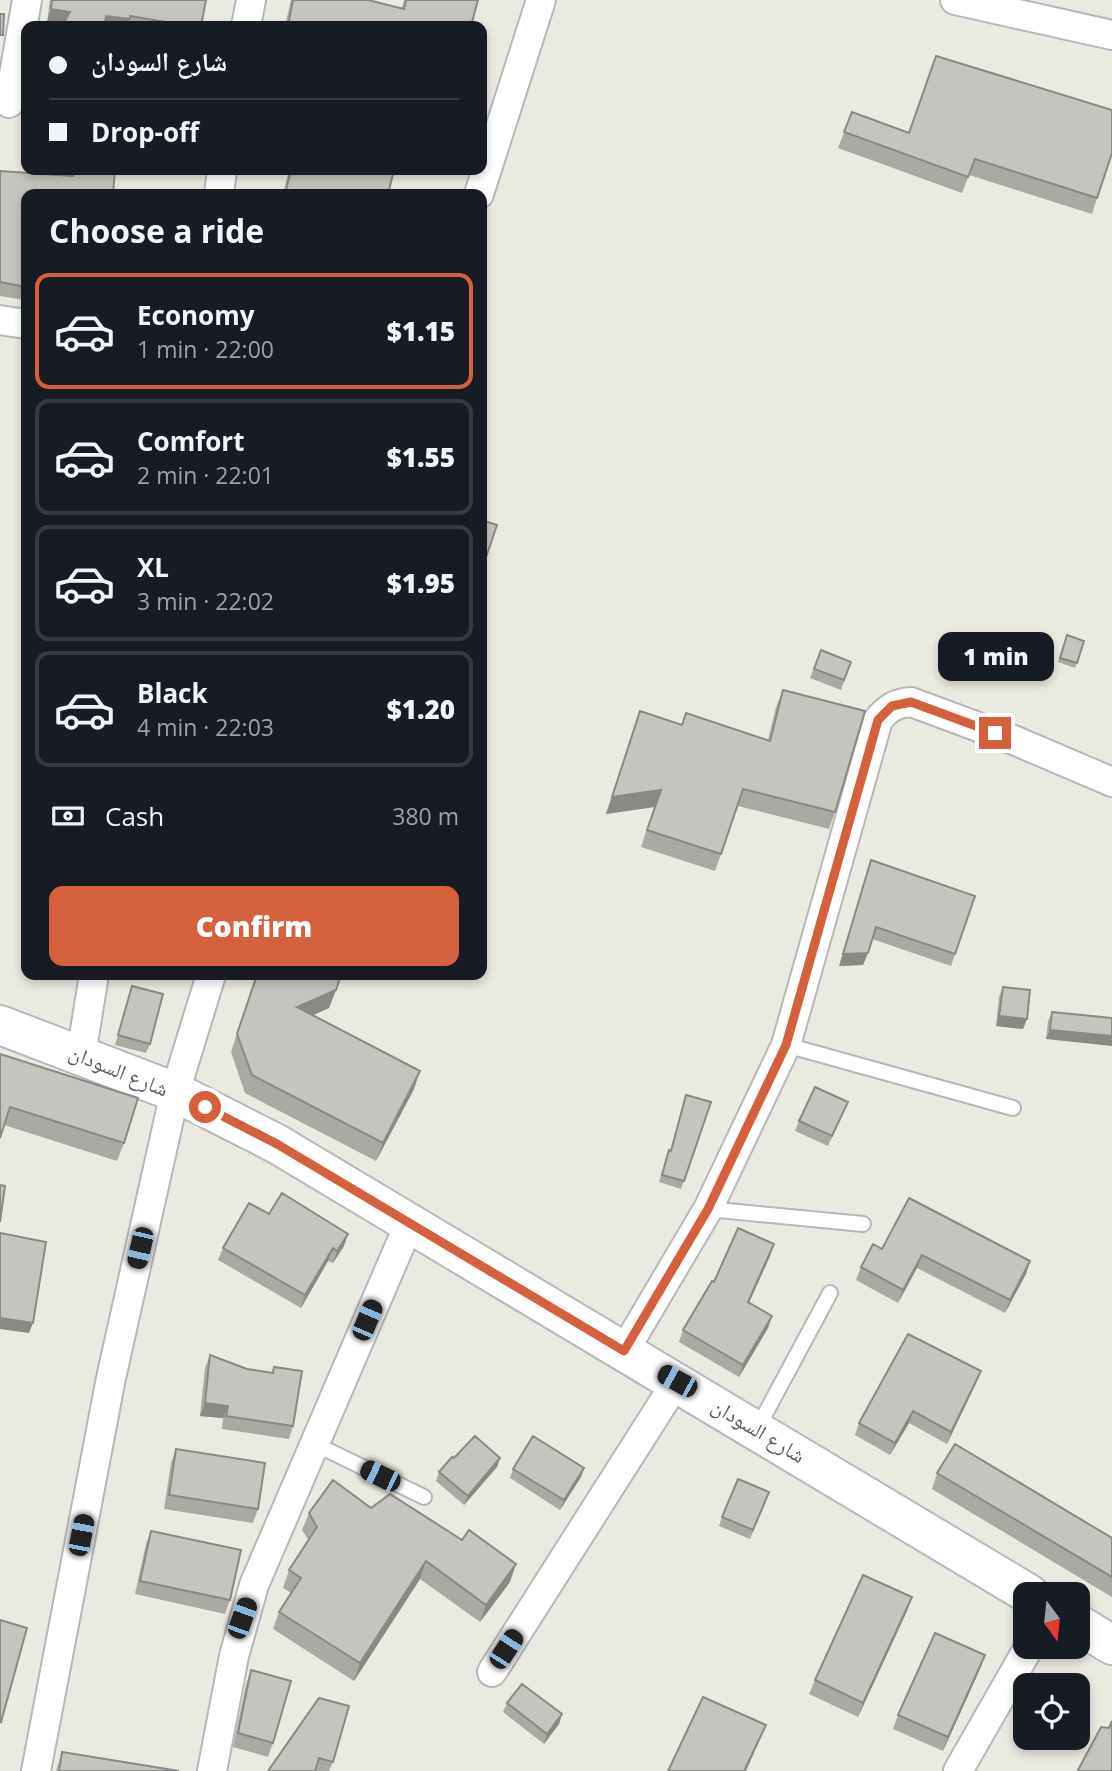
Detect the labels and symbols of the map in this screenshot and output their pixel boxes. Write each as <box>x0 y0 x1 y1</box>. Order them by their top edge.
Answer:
callout: 1 min <box>937 632 1053 680</box>
route end <box>979 717 1011 749</box>
street label: شارع السودان <box>65 1037 173 1103</box>
route start <box>189 1091 221 1123</box>
car <box>126 1225 155 1271</box>
car <box>350 1297 385 1343</box>
car <box>654 1362 701 1400</box>
street label: شارع السودان <box>707 1391 811 1469</box>
car <box>357 1457 404 1495</box>
car <box>67 1512 96 1558</box>
north arrow <box>1013 1582 1090 1659</box>
car <box>225 1595 260 1641</box>
car <box>486 1626 527 1672</box>

